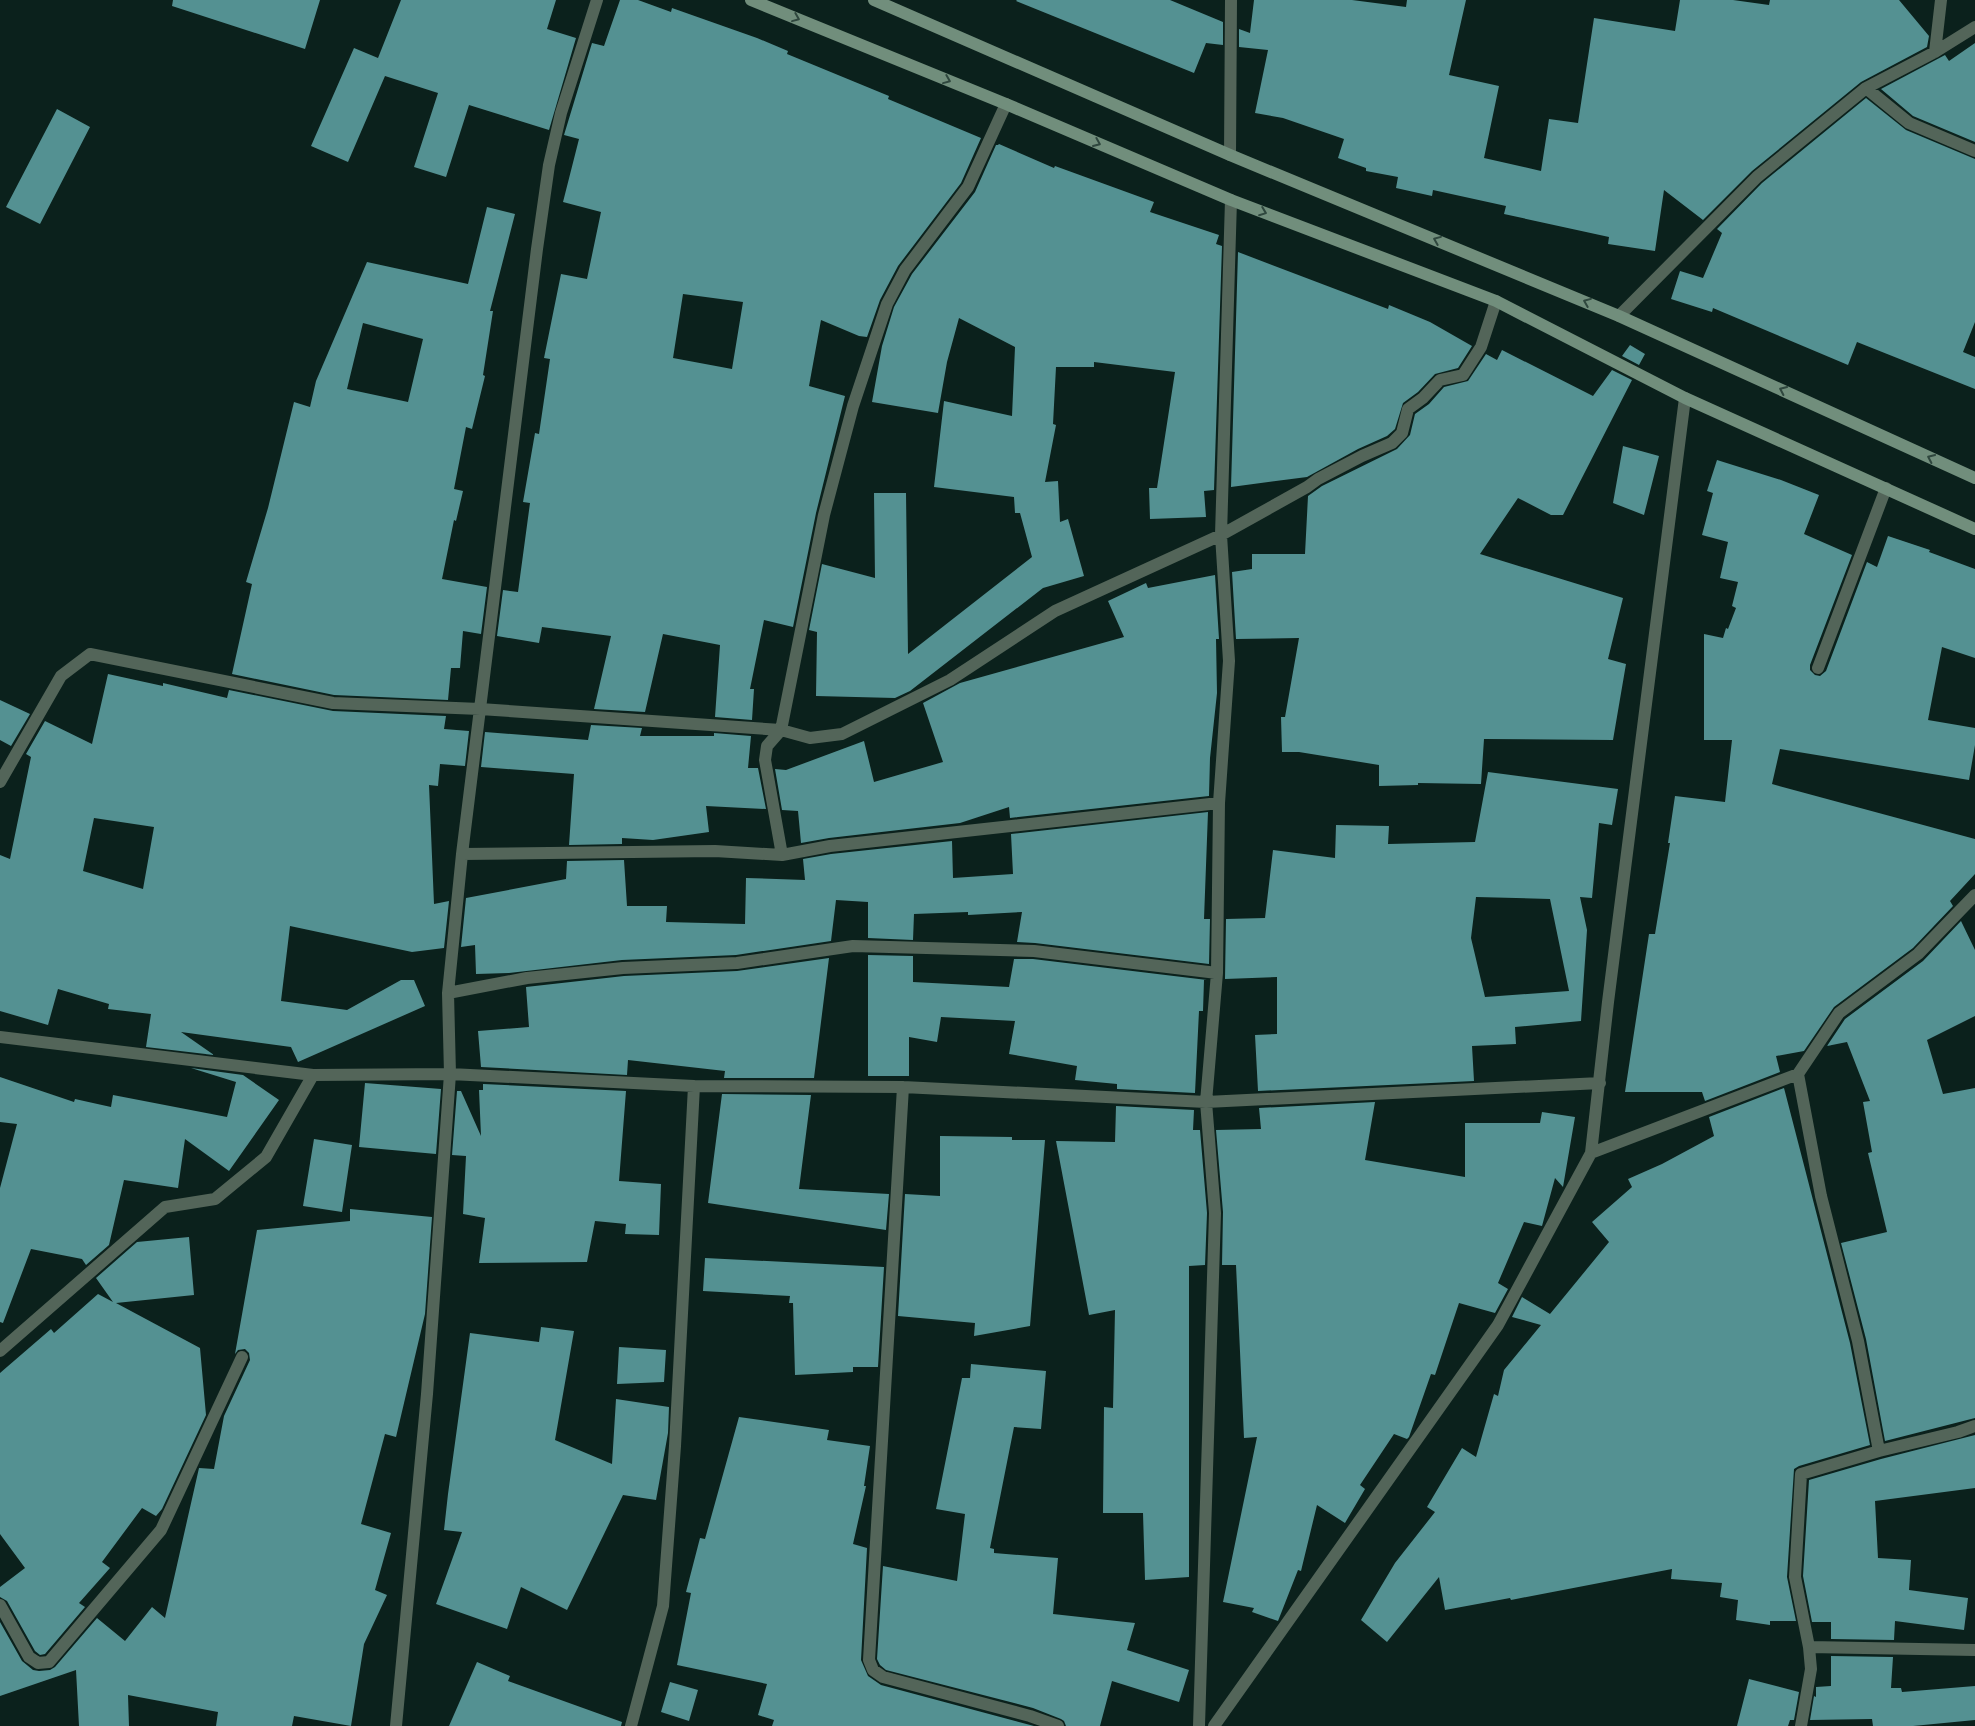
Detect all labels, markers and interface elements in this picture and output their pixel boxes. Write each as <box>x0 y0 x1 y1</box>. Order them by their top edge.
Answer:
one-way arrow <box>792 13 800 23</box>
one-way arrow <box>942 74 951 84</box>
one-way arrow <box>1092 136 1101 147</box>
one-way arrow <box>1258 207 1266 217</box>
one-way arrow <box>1433 236 1441 246</box>
one-way arrow <box>1583 298 1592 309</box>
one-way arrow <box>1779 386 1788 397</box>
one-way arrow <box>1927 454 1936 464</box>

